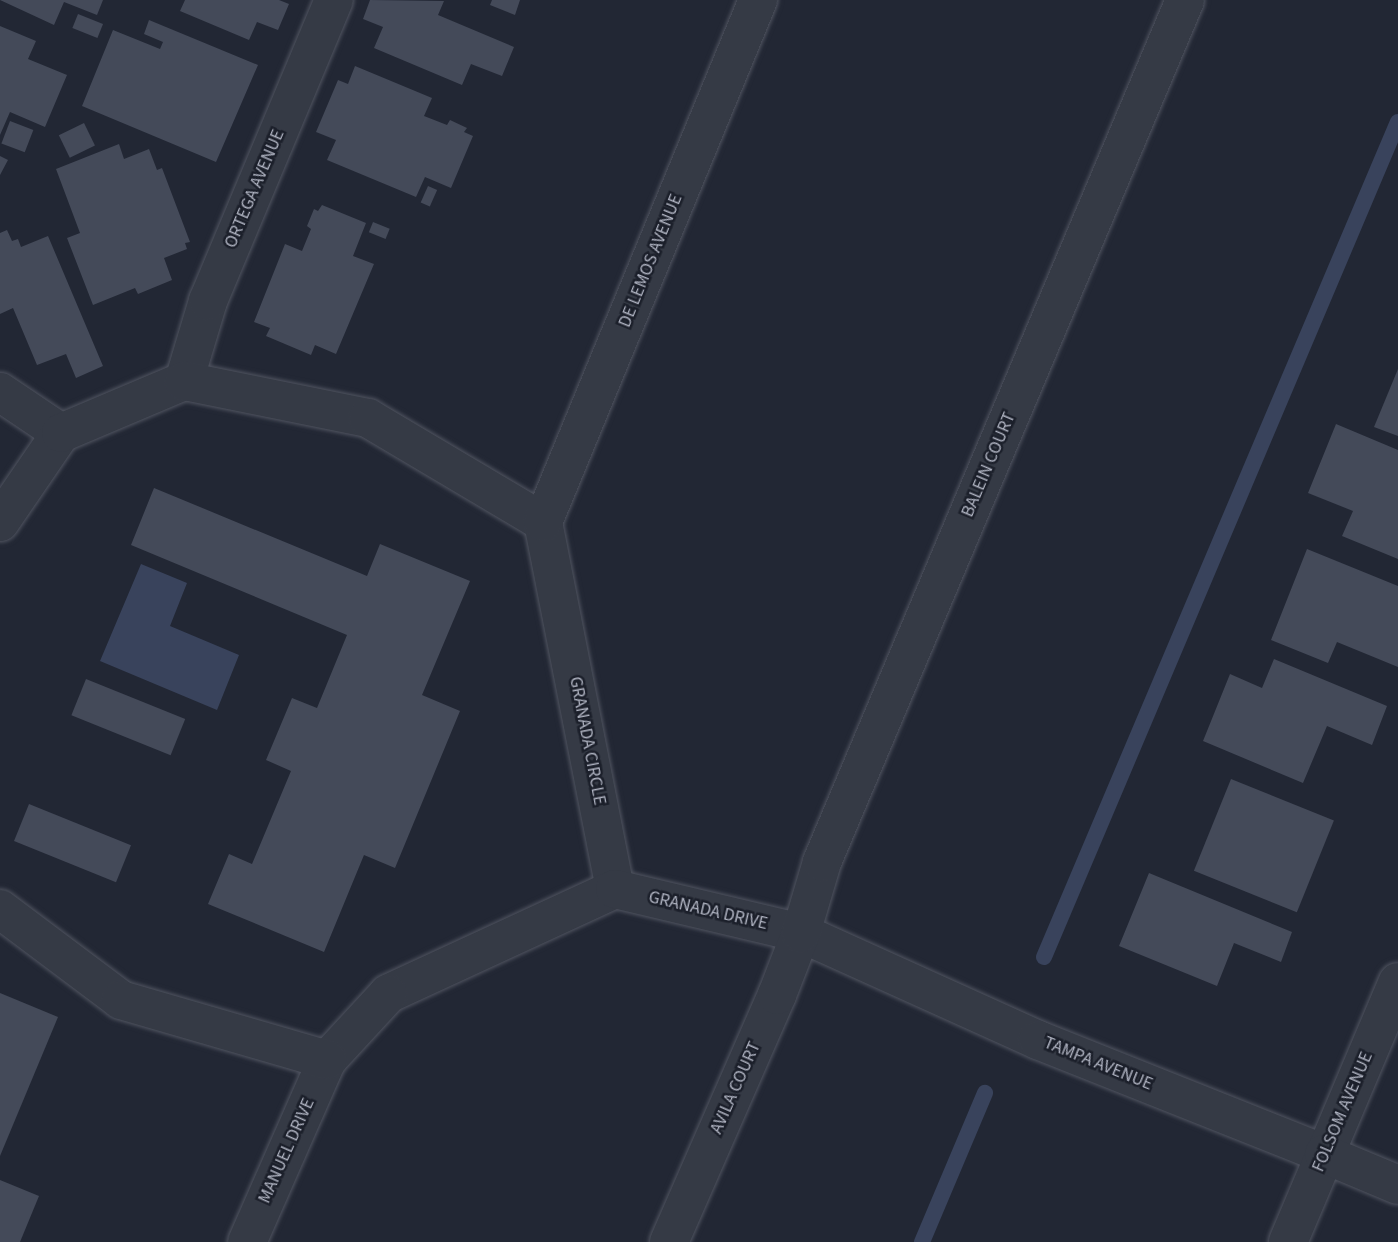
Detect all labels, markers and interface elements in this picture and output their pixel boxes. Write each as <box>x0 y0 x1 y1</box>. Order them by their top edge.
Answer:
street label: ORTEGA AVENUE <box>220 127 290 251</box>
street label: DE LEMOS AVENUE <box>614 191 688 331</box>
street label: BALEIN COURT <box>957 409 1021 521</box>
street label: GRANADA CIRCLE <box>564 675 610 807</box>
street label: GRANADA DRIVE <box>646 887 770 935</box>
street label: TAMPA AVENUE <box>1040 1032 1156 1096</box>
street label: AVILA COURT <box>706 1039 766 1137</box>
street label: FOLSOM AVENUE <box>1308 1049 1378 1175</box>
street label: MANUEL DRIVE <box>254 1095 320 1207</box>

